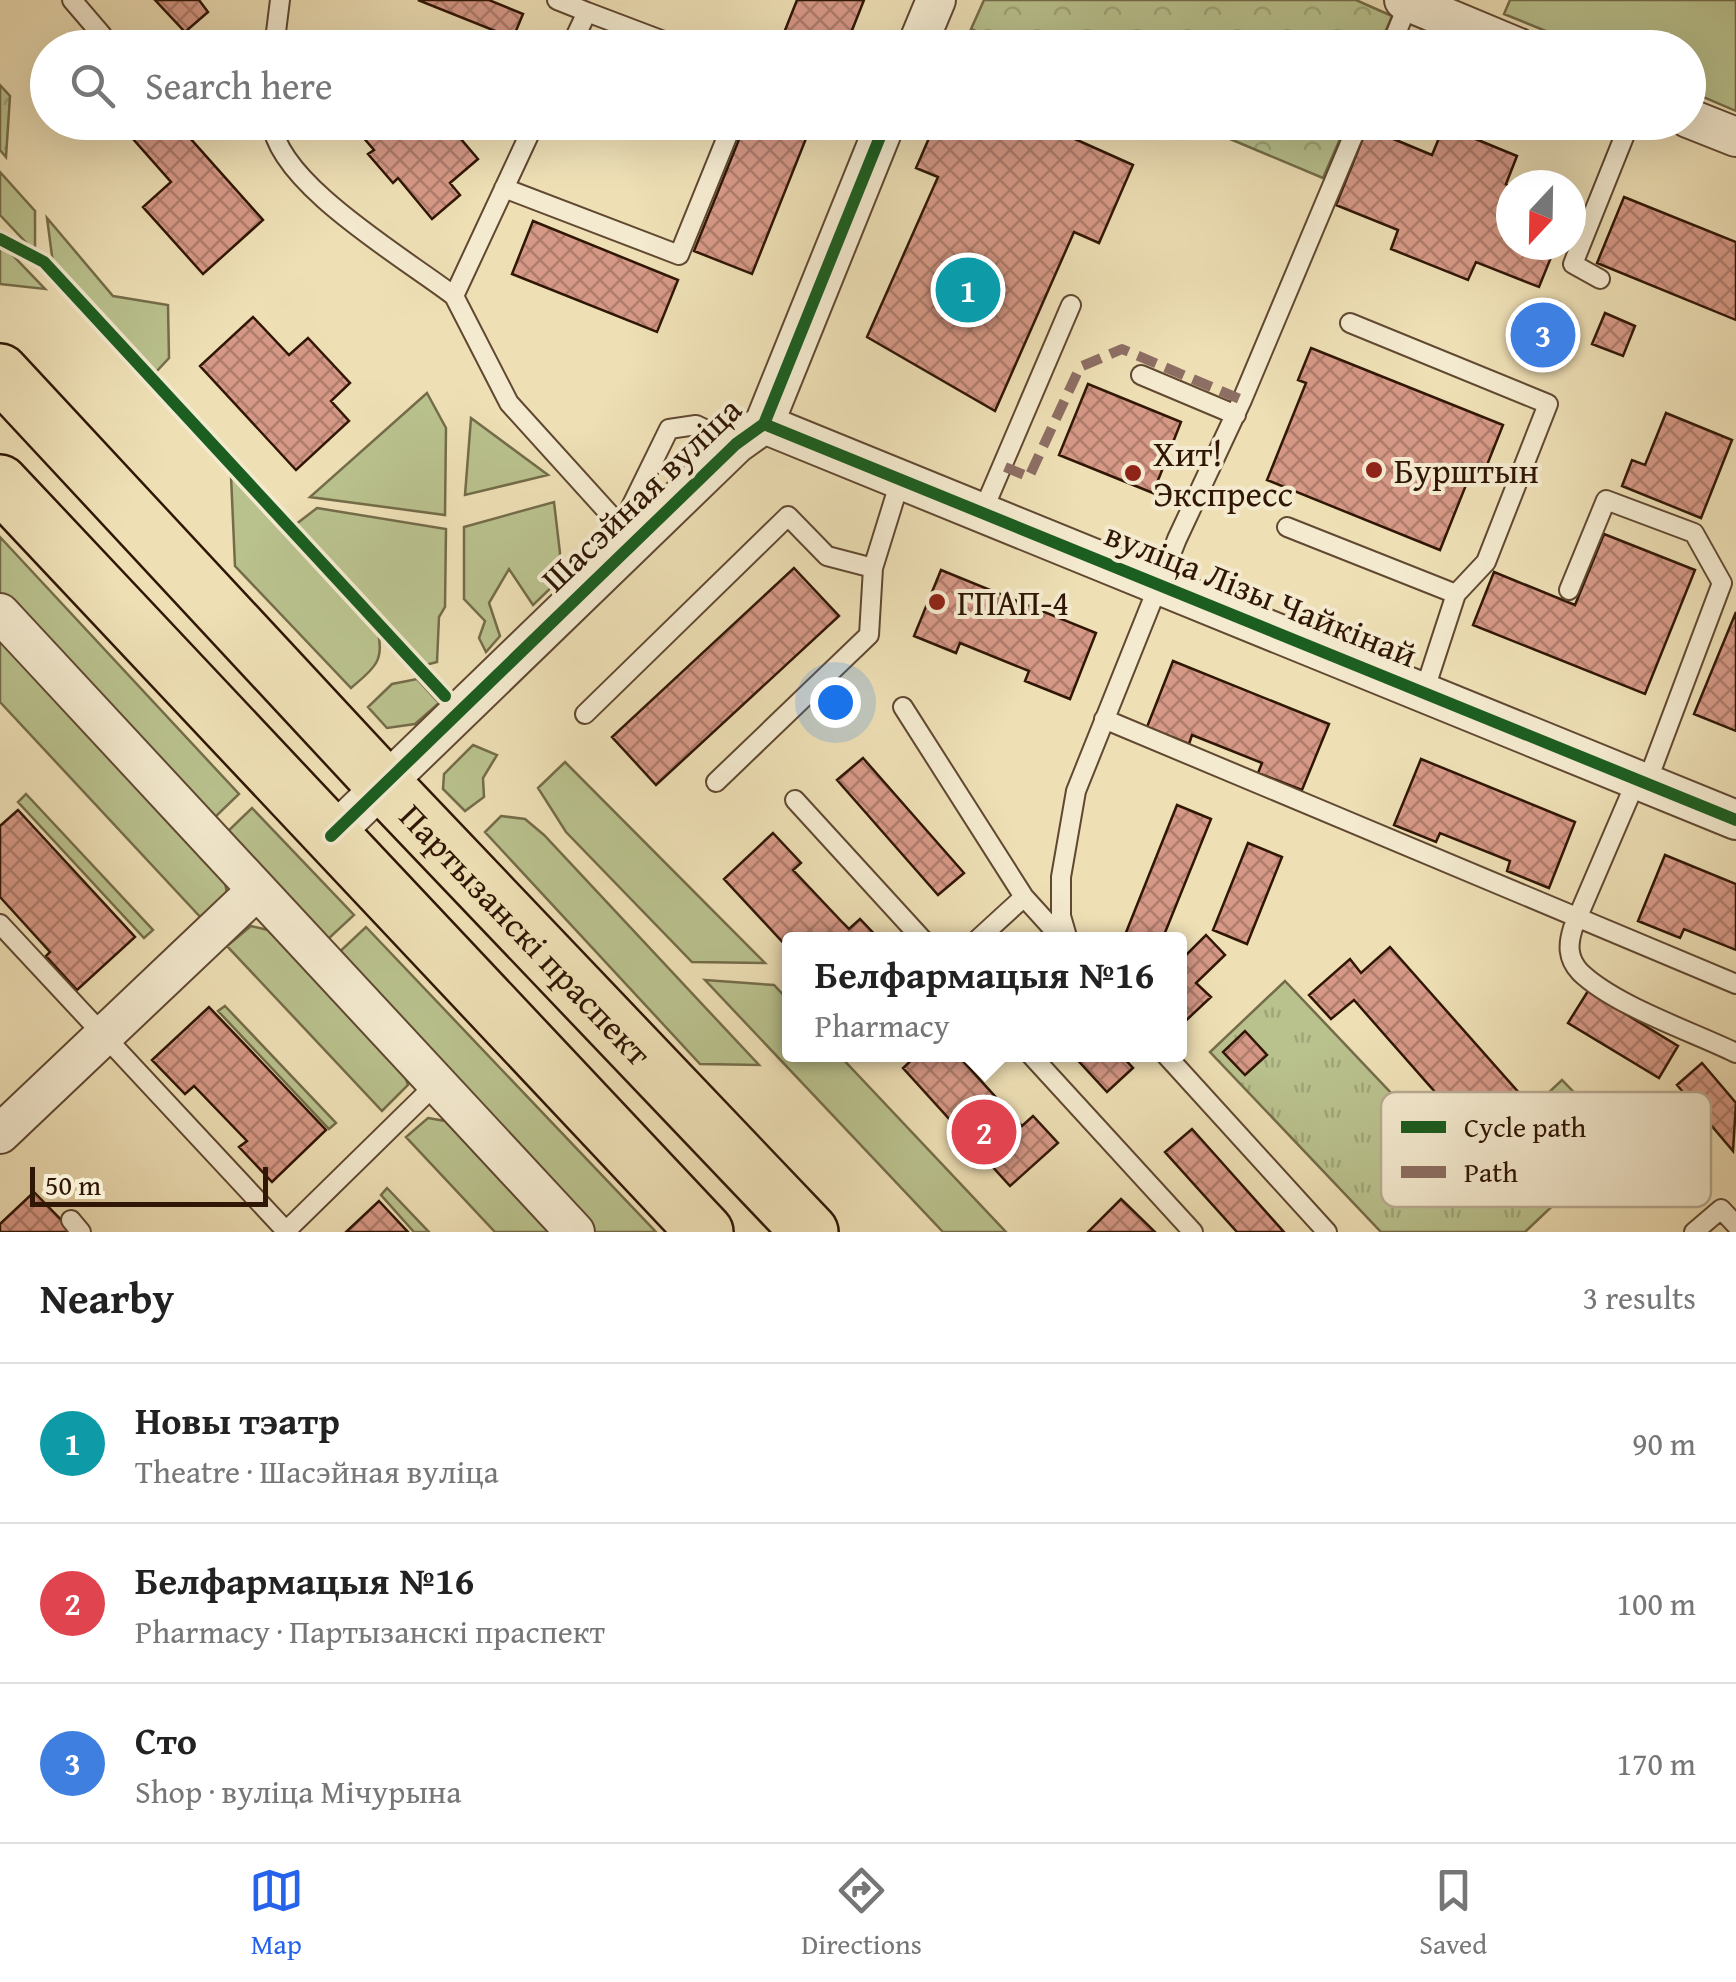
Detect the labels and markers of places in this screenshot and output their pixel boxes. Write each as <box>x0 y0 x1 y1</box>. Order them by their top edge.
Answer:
pin: 1 <box>936 252 1000 328</box>
pin: 3 <box>1510 298 1576 372</box>
place label: Хит! Экспресс <box>1153 428 1293 519</box>
place label: Бурштын <box>1394 445 1539 496</box>
marker: Бурштын <box>1363 459 1385 481</box>
marker: Хит! Экспресс <box>1122 462 1144 484</box>
place label: ГПАП-4 <box>957 577 1069 628</box>
marker: ГПАП-4 <box>926 591 948 613</box>
pin: 2 <box>952 1094 1016 1170</box>

